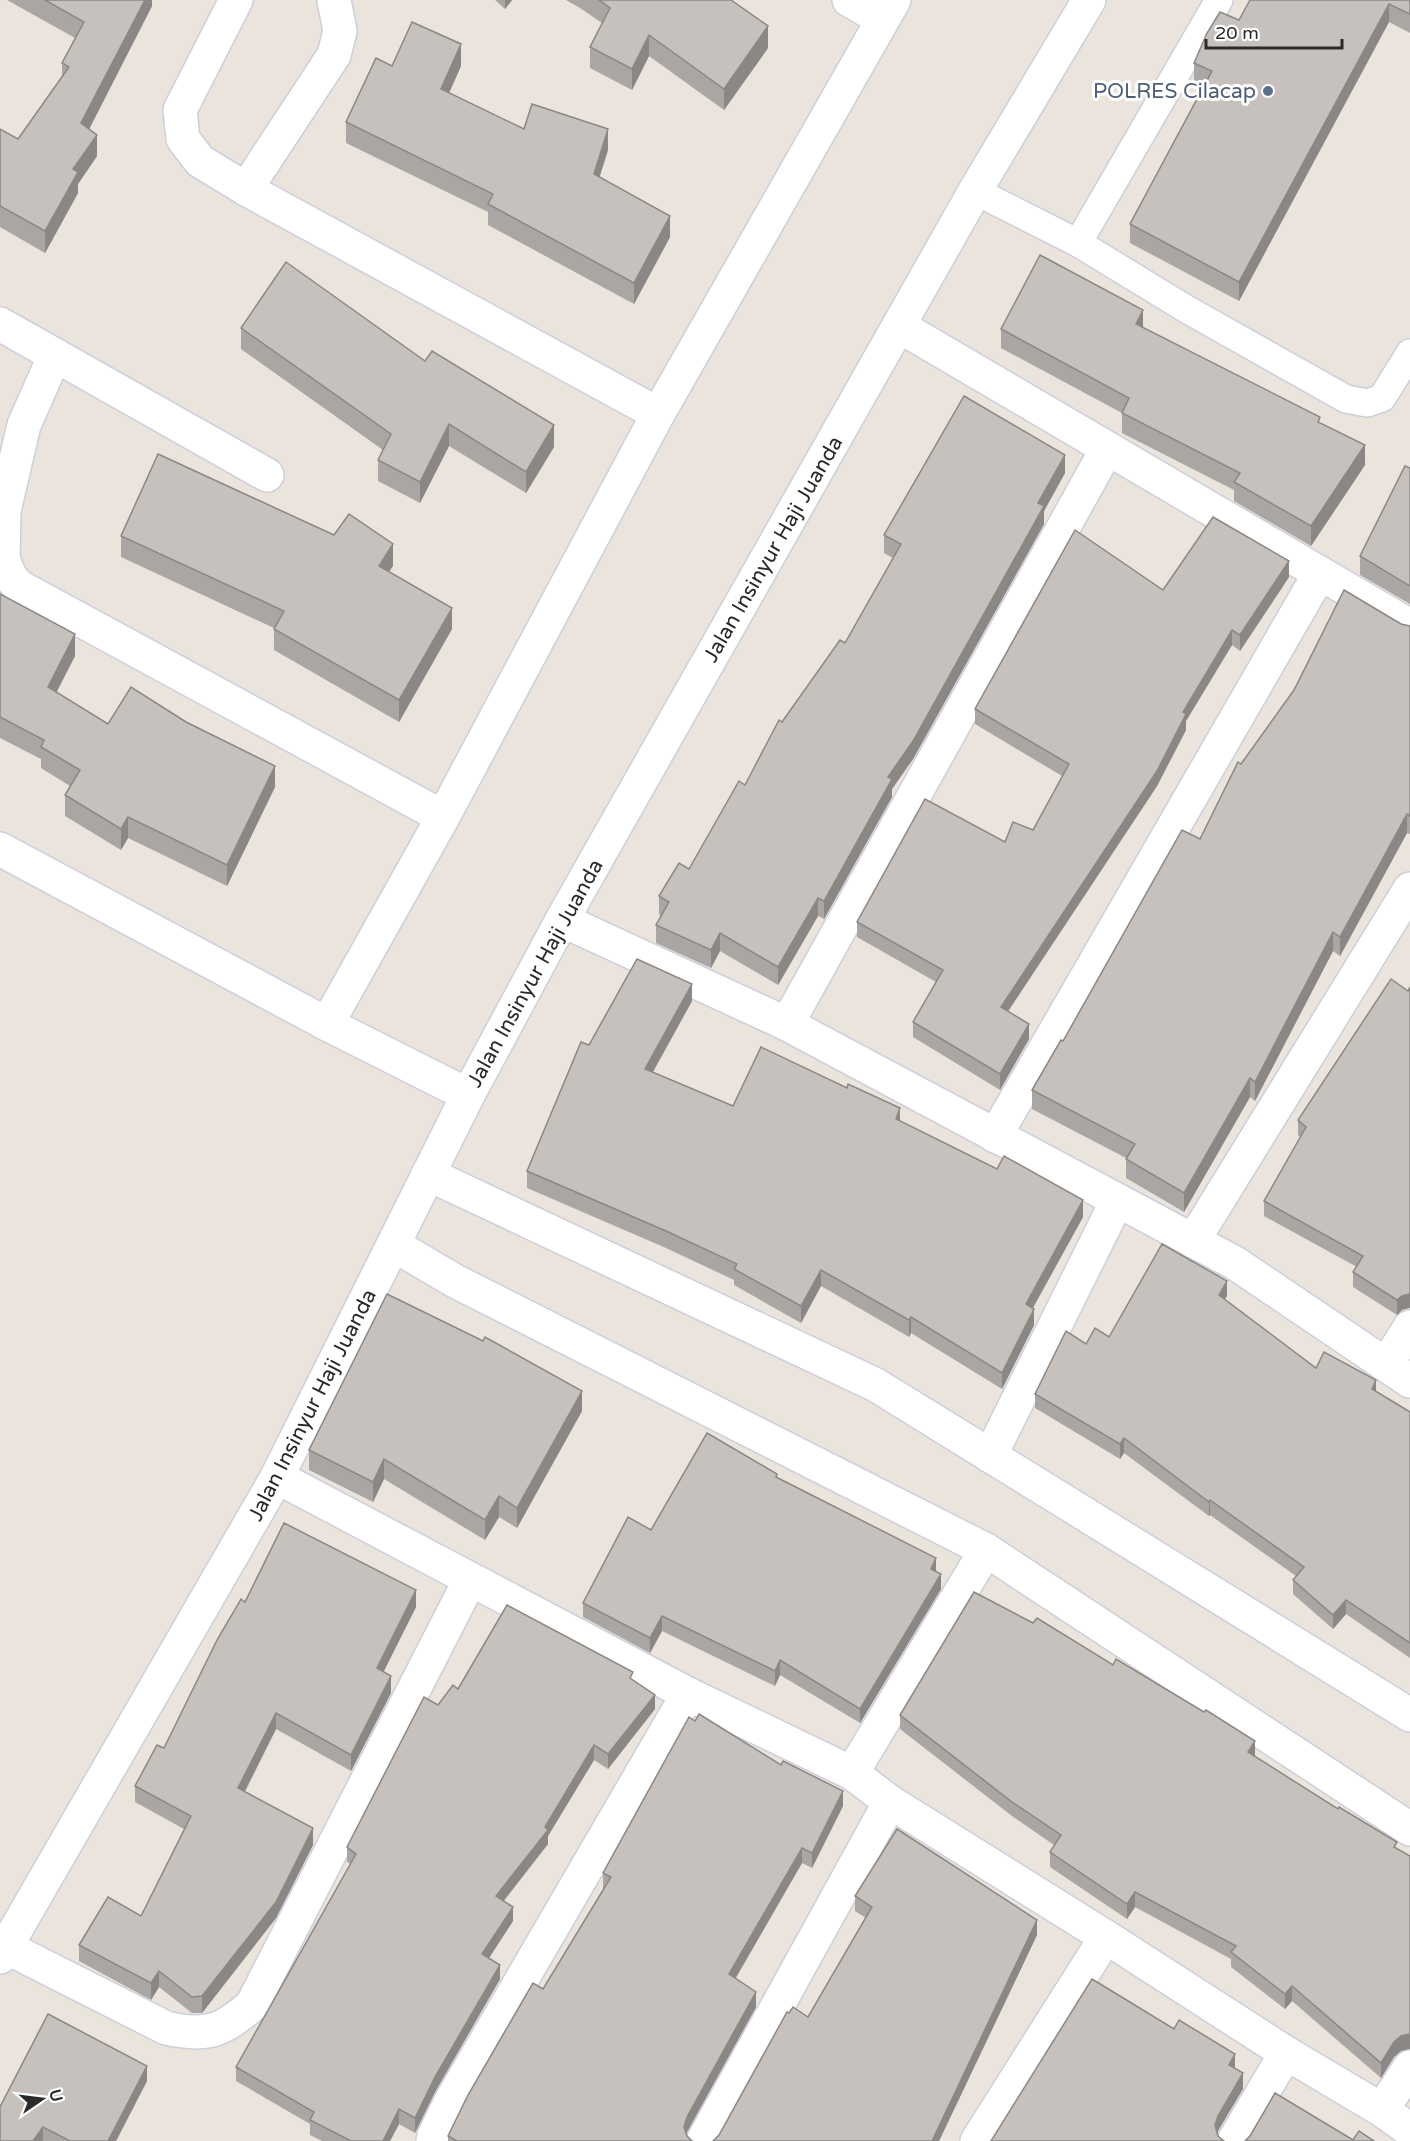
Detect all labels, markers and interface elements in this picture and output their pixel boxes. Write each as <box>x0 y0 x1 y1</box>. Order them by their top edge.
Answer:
scale bar <box>1206 12 1342 50</box>
text: 20 m <box>1215 22 1259 44</box>
place label: POLRES Cilacap <box>1093 79 1256 104</box>
marker: POLRES Cilacap <box>1261 84 1275 98</box>
street label: Jalan Insinyur Haji Juanda <box>698 432 848 667</box>
street label: Jalan Insinyur Haji Juanda <box>462 855 609 1092</box>
street label: Jalan Insinyur Haji Juanda <box>243 1285 382 1525</box>
north arrow <box>12 2069 72 2129</box>
text: U <box>44 2087 67 2104</box>

